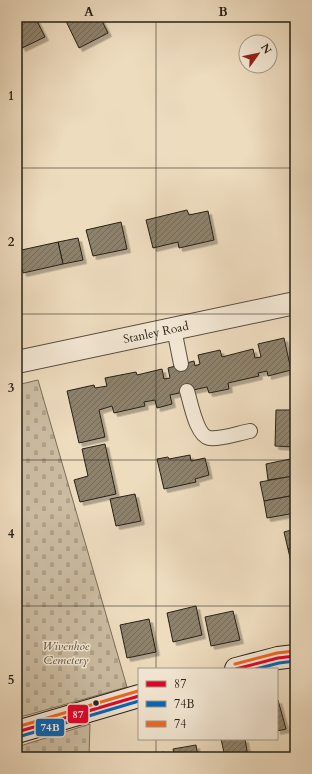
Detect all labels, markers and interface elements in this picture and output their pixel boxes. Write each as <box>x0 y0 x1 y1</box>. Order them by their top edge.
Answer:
text: A <box>84 3 94 21</box>
text: B <box>218 3 228 21</box>
north arrow <box>238 34 278 74</box>
text: N <box>257 41 275 57</box>
text: 1 <box>8 87 14 105</box>
text: 2 <box>8 233 15 251</box>
street label: Stanley Road <box>122 318 191 347</box>
text: 3 <box>8 379 15 397</box>
text: 4 <box>8 525 15 543</box>
park label: Wivenhoe Cemetery <box>42 638 90 668</box>
legend <box>138 668 278 740</box>
text: 5 <box>8 671 14 689</box>
text: 87 <box>174 676 186 692</box>
text: 74B <box>174 696 194 712</box>
unlabelled marker <box>91 698 101 708</box>
line badge: 87 <box>67 704 89 724</box>
text: 87 <box>72 707 84 722</box>
text: 74 <box>174 716 186 732</box>
line badge: 74B <box>35 718 65 737</box>
text: 74B <box>40 720 60 735</box>

